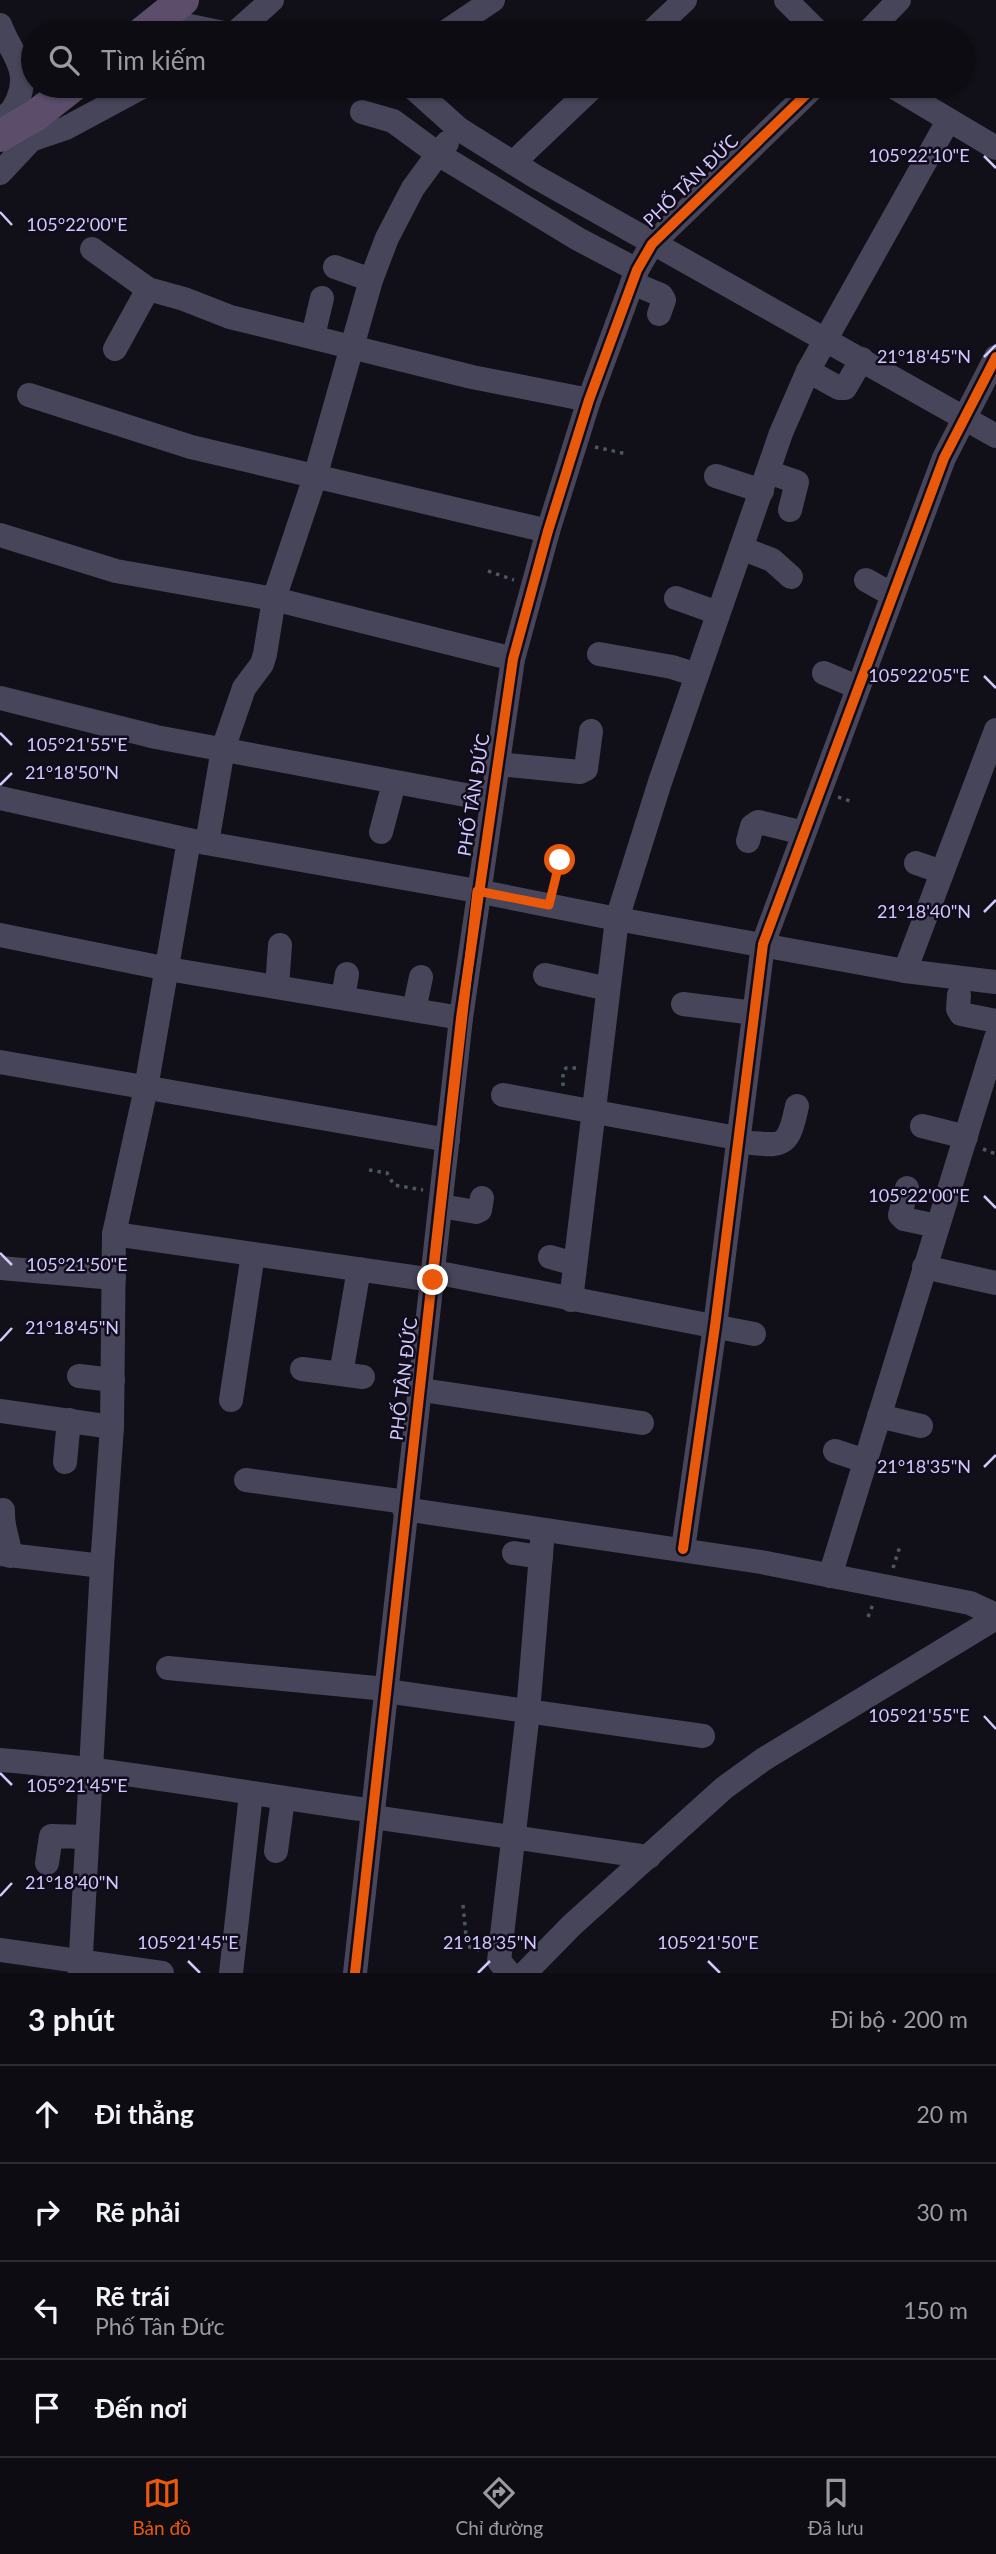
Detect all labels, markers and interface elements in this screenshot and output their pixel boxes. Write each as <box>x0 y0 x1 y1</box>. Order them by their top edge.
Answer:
search box <box>21 21 975 98</box>
icon: search <box>45 41 83 79</box>
text: Tìm kiếm <box>101 44 206 76</box>
street label: PHỐ TÂN ĐỨC <box>638 129 742 231</box>
text: 105°22'10"E <box>868 144 970 166</box>
text: 105°22'00"E <box>26 213 128 235</box>
text: 21°18'45"N <box>877 345 971 367</box>
text: 105°22'05"E <box>868 664 970 686</box>
street label: PHỐ TÂN ĐỨC <box>452 732 494 858</box>
text: 105°21'55"E <box>26 733 128 755</box>
text: 21°18'50"N <box>25 761 119 783</box>
route start <box>544 844 575 875</box>
text: 21°18'40"N <box>877 900 971 922</box>
text: 105°22'00"E <box>868 1184 970 1206</box>
text: 105°21'50"E <box>26 1253 128 1275</box>
route end <box>417 1264 448 1295</box>
text: 21°18'45"N <box>25 1316 119 1338</box>
street label: PHỐ TÂN ĐỨC <box>385 1316 421 1442</box>
text: 21°18'35"N <box>877 1455 971 1477</box>
text: 105°21'55"E <box>868 1704 970 1726</box>
text: 105°21'45"E <box>26 1774 128 1796</box>
text: 21°18'40"N <box>25 1871 119 1893</box>
text: 105°21'45"E <box>137 1931 239 1953</box>
text: 21°18'35"N <box>443 1931 537 1953</box>
text: 105°21'50"E <box>657 1931 759 1953</box>
text: 3 phút <box>28 2001 115 2037</box>
text: Đi bộ · 200 m <box>831 2005 968 2033</box>
icon: ahead <box>28 2095 66 2133</box>
text: Đi thẳng <box>95 2098 194 2130</box>
text: 20 m <box>917 2100 968 2128</box>
icon: right <box>28 2193 66 2231</box>
text: Rẽ phải <box>95 2196 180 2228</box>
text: 30 m <box>917 2198 968 2226</box>
text: Rẽ trái <box>95 2280 170 2312</box>
icon: left <box>28 2291 66 2329</box>
text: 150 m <box>903 2296 968 2324</box>
text: Phố Tân Đức <box>95 2312 224 2340</box>
icon: arrive <box>28 2389 66 2427</box>
text: Đến nơi <box>95 2392 187 2424</box>
tab: Bản đồ <box>132 2474 191 2539</box>
tab: Chỉ đường <box>456 2474 543 2539</box>
tab: Đã lưu <box>808 2474 864 2539</box>

